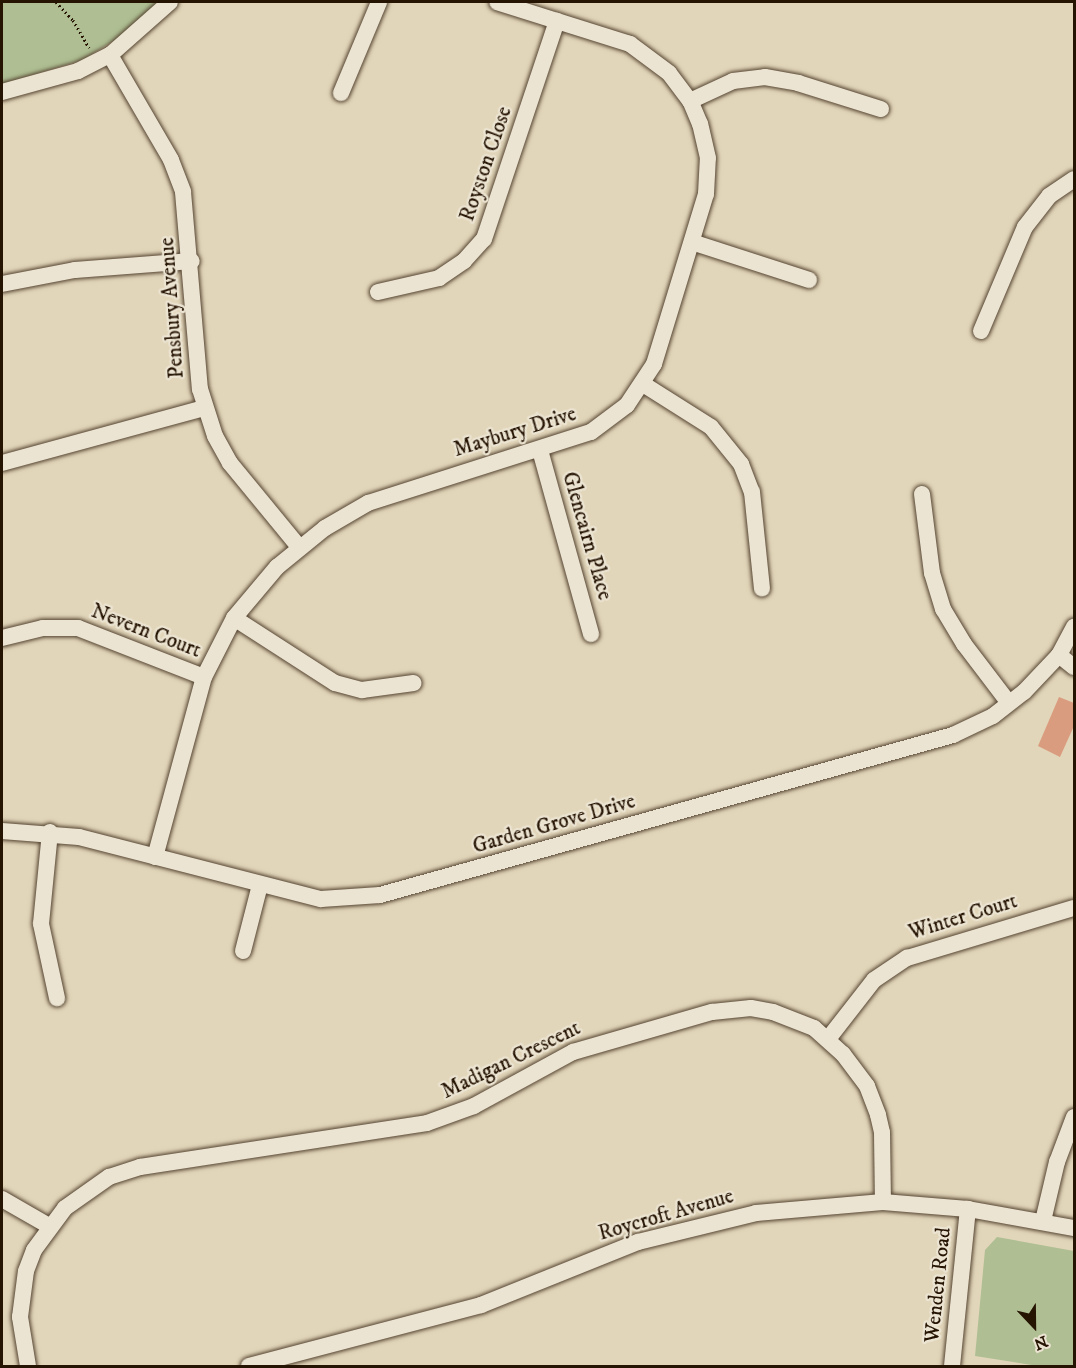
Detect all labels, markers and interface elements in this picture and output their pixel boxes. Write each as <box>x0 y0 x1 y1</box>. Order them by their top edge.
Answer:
street label: Royston Close <box>455 103 517 225</box>
street label: Pensbury Avenue <box>154 237 190 379</box>
street label: Maybury Drive <box>451 401 579 463</box>
street label: Glencairn Place <box>557 469 617 603</box>
street label: Nevern Court <box>88 599 204 663</box>
street label: Garden Grove Drive <box>470 789 638 859</box>
street label: Winter Court <box>906 889 1020 945</box>
street label: Madigan Crescent <box>437 1016 585 1104</box>
street label: Roycroft Avenue <box>596 1184 736 1246</box>
street label: Wenden Road <box>919 1226 957 1344</box>
north arrow <box>1004 1296 1064 1356</box>
text: N <box>1031 1331 1051 1354</box>

